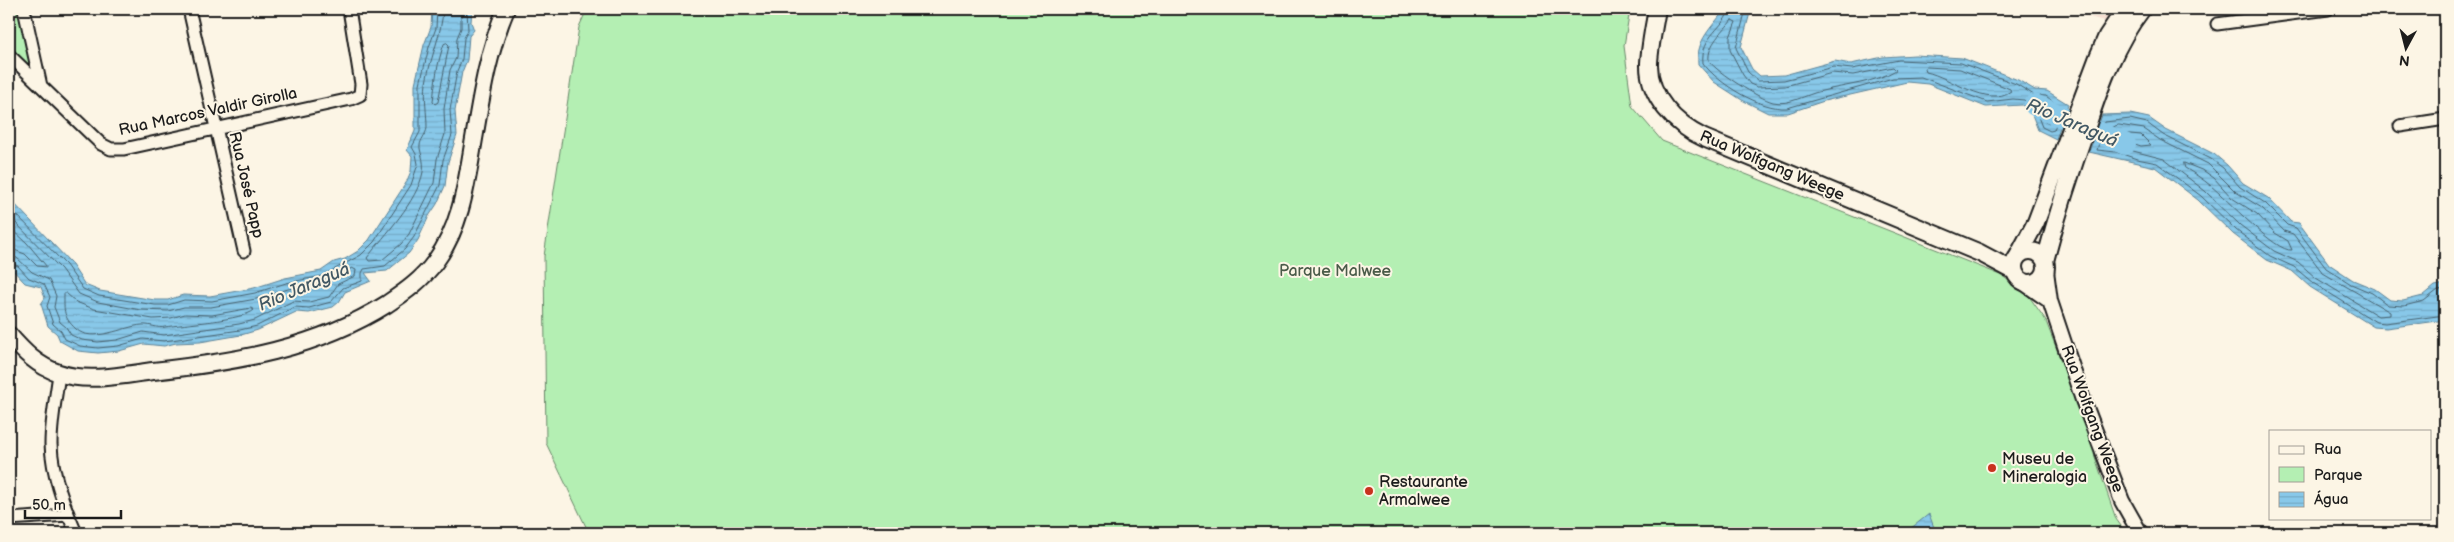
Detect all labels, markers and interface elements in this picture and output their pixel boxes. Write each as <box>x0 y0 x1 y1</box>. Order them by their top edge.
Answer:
north arrow <box>2382 22 2432 72</box>
text: N <box>2398 51 2411 69</box>
street label: Rua Marcos Valdir Girolla <box>117 84 299 140</box>
water label: Rio Jaraguá <box>2023 94 2121 152</box>
street label: Rua Wolfgang Weege <box>1697 127 1848 205</box>
street label: Rua José Papp <box>224 130 268 240</box>
water label: Rio Jaraguá <box>255 258 353 316</box>
park label: Parque Malwee <box>1279 262 1392 281</box>
street label: Rua Wolfgang Weege <box>2057 343 2128 496</box>
legend <box>2269 430 2432 520</box>
text: Rua <box>2314 440 2342 459</box>
place label: Museu de Mineralogia <box>2002 450 2087 487</box>
marker: Museu de Mineralogia <box>1986 462 1998 474</box>
text: Parque <box>2314 466 2363 485</box>
place label: Restaurante Armalwee <box>1379 473 1468 510</box>
marker: Restaurante Armalwee <box>1363 485 1375 497</box>
scale bar <box>25 487 121 519</box>
text: Água <box>2314 490 2349 509</box>
text: 50 m <box>32 496 66 515</box>

